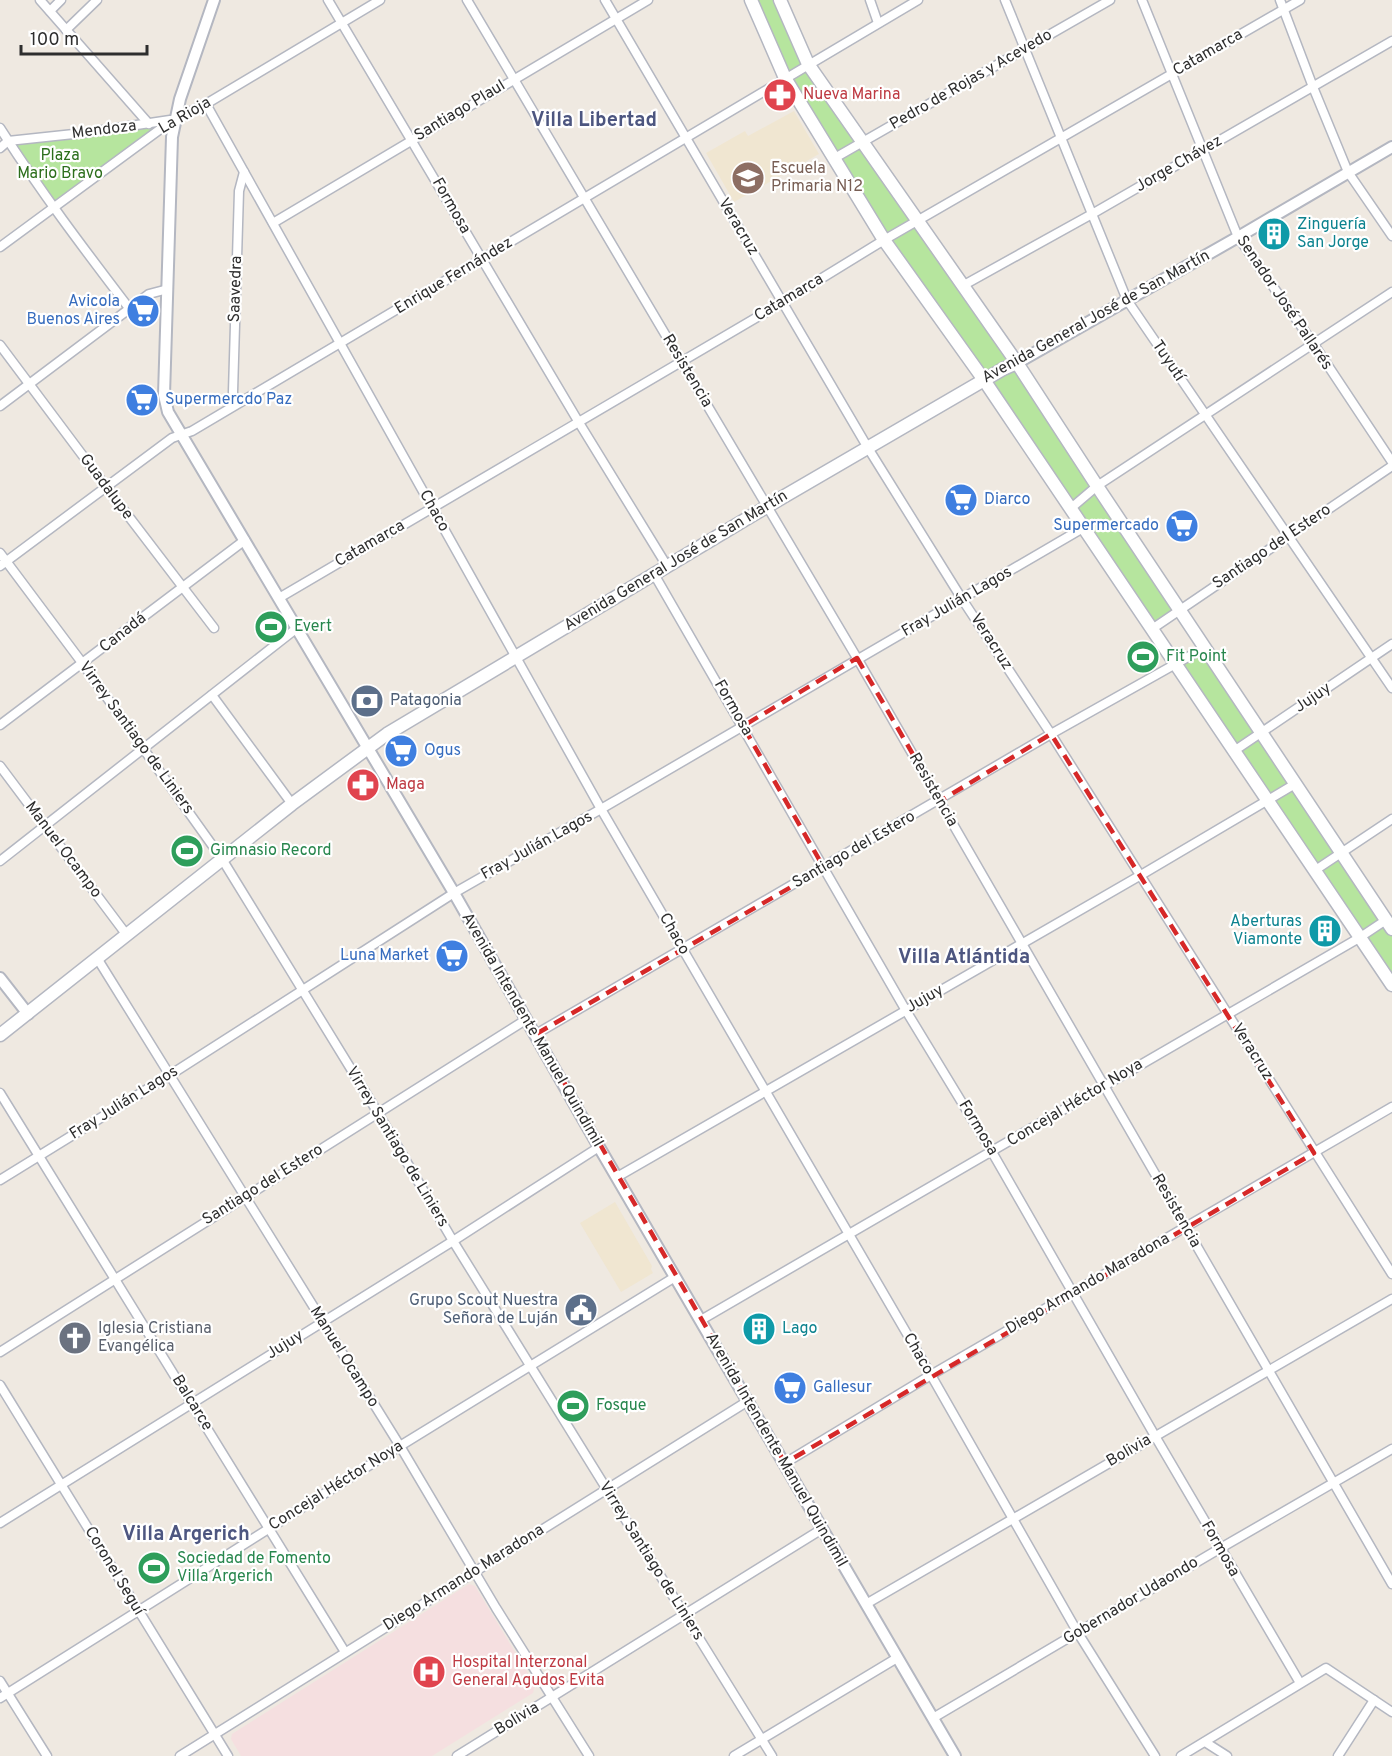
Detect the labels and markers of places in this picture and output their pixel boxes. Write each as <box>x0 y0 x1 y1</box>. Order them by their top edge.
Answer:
pharmacy icon: Nueva Marina <box>762 77 798 113</box>
place label: Nueva Marina <box>803 85 900 105</box>
place label: Escuela Primaria N12 <box>771 159 863 197</box>
school or university icon: Escuela Primaria N12 <box>730 160 766 196</box>
place label: Zinguería San Jorge <box>1297 215 1369 253</box>
building icon: Zinguería San Jorge <box>1256 216 1292 252</box>
place label: Avicola Buenos Aires <box>26 292 120 330</box>
supermarket icon: Avicola Buenos Aires <box>125 293 161 329</box>
supermarket icon: Supermercdo Paz <box>124 382 160 418</box>
place label: Supermercdo Paz <box>165 390 292 410</box>
supermarket icon: Diarco <box>943 482 979 518</box>
place label: Diarco <box>984 490 1031 510</box>
supermarket icon: Supermercado <box>1164 508 1200 544</box>
place label: Supermercado <box>1053 516 1159 536</box>
sports icon: Evert <box>253 609 289 645</box>
place label: Evert <box>294 617 332 637</box>
sports icon: Fit Point <box>1125 639 1161 675</box>
place label: Fit Point <box>1166 647 1227 667</box>
bank icon: Patagonia <box>349 683 385 719</box>
place label: Patagonia <box>390 691 462 711</box>
supermarket icon: Ogus <box>383 733 419 769</box>
place label: Ogus <box>424 741 461 761</box>
pharmacy icon: Maga <box>345 767 381 803</box>
place label: Maga <box>386 775 425 795</box>
sports icon: Gimnasio Record <box>169 833 205 869</box>
place label: Gimnasio Record <box>210 841 332 861</box>
place label: Aberturas Viamonte <box>1230 912 1302 950</box>
building icon: Aberturas Viamonte <box>1307 913 1343 949</box>
supermarket icon: Luna Market <box>434 938 470 974</box>
place label: Luna Market <box>340 946 429 966</box>
place label: Grupo Scout Nuestra Señora de Luján <box>409 1291 558 1329</box>
public building icon: Grupo Scout Nuestra Señora de Luján <box>563 1292 599 1328</box>
building icon: Lago <box>741 1311 777 1347</box>
place label: Iglesia Cristiana Evangélica <box>98 1319 212 1357</box>
place label: Lago <box>782 1319 818 1339</box>
church icon: Iglesia Cristiana Evangélica <box>57 1320 93 1356</box>
supermarket icon: Gallesur <box>772 1370 808 1406</box>
place label: Gallesur <box>813 1378 872 1398</box>
sports icon: Fosque <box>555 1388 591 1424</box>
place label: Fosque <box>596 1396 646 1416</box>
place label: Sociedad de Fomento Villa Argerich <box>177 1549 331 1587</box>
sports icon: Sociedad de Fomento Villa Argerich <box>136 1550 172 1586</box>
place label: Hospital Interzonal General Agudos Evita <box>452 1653 604 1691</box>
hospital icon: Hospital Interzonal General Agudos Evita <box>411 1654 447 1690</box>

